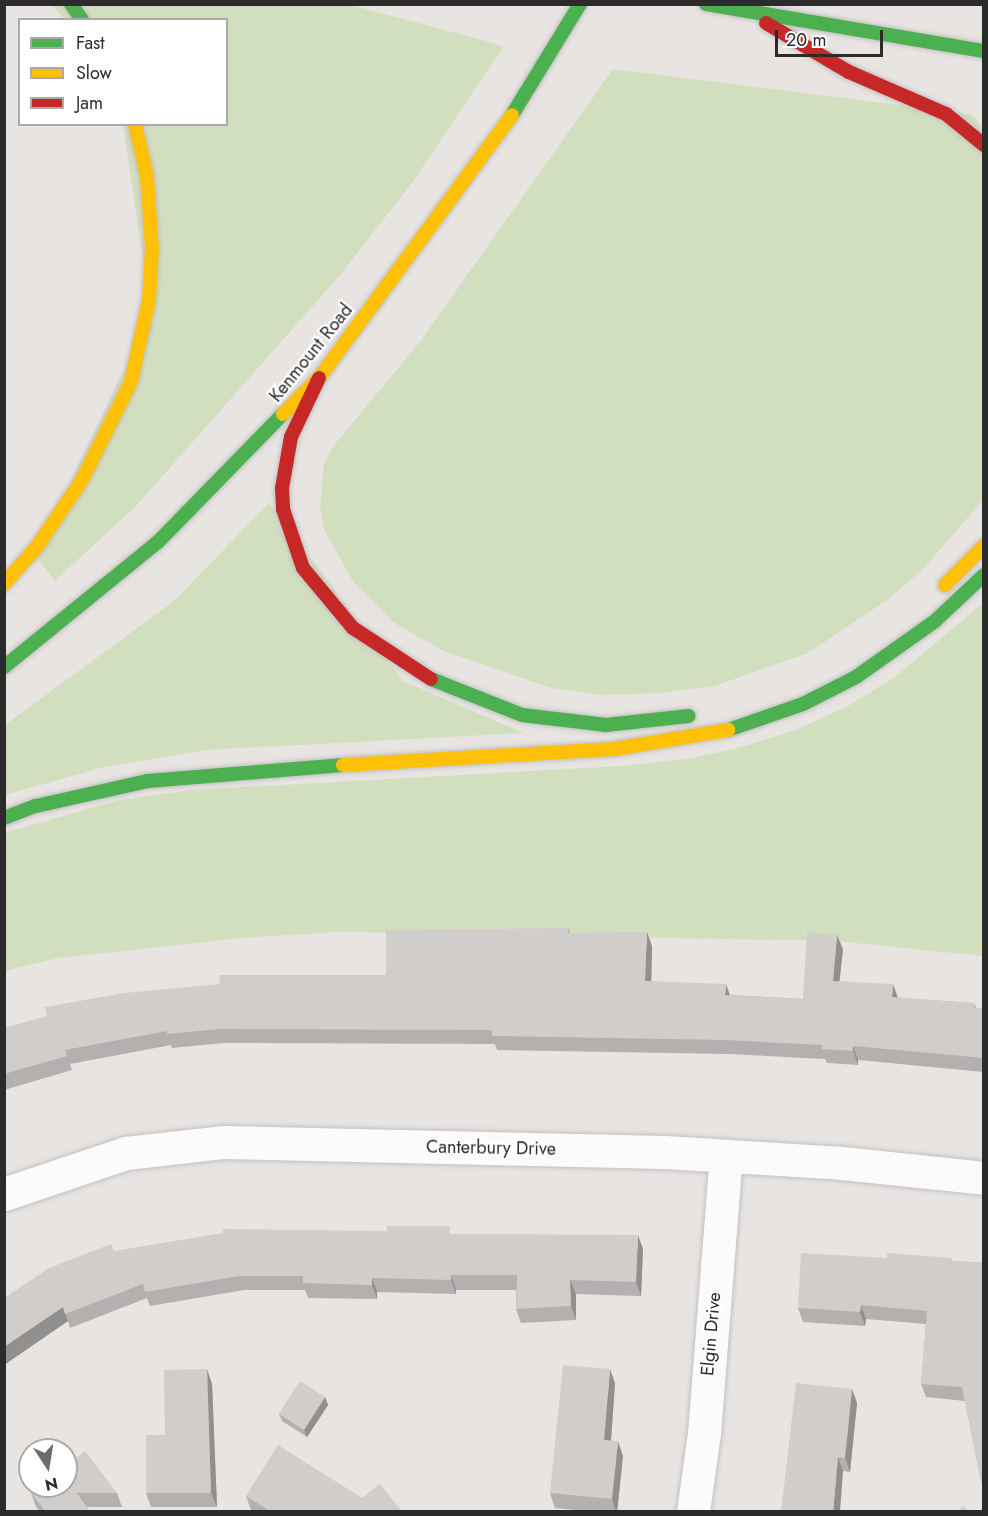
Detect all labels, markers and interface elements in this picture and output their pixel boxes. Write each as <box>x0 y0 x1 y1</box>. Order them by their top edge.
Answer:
legend <box>18 18 228 126</box>
scale bar <box>778 18 886 56</box>
text: 20 m <box>786 27 826 53</box>
text: Fast <box>76 30 105 56</box>
text: Slow <box>76 60 112 86</box>
text: Jam <box>76 90 103 116</box>
street label: Kenmount Road <box>265 300 357 406</box>
street label: Canterbury Drive <box>426 1136 556 1160</box>
street label: Elgin Drive <box>697 1291 725 1377</box>
north arrow <box>18 1438 78 1498</box>
text: N <box>43 1472 60 1497</box>

